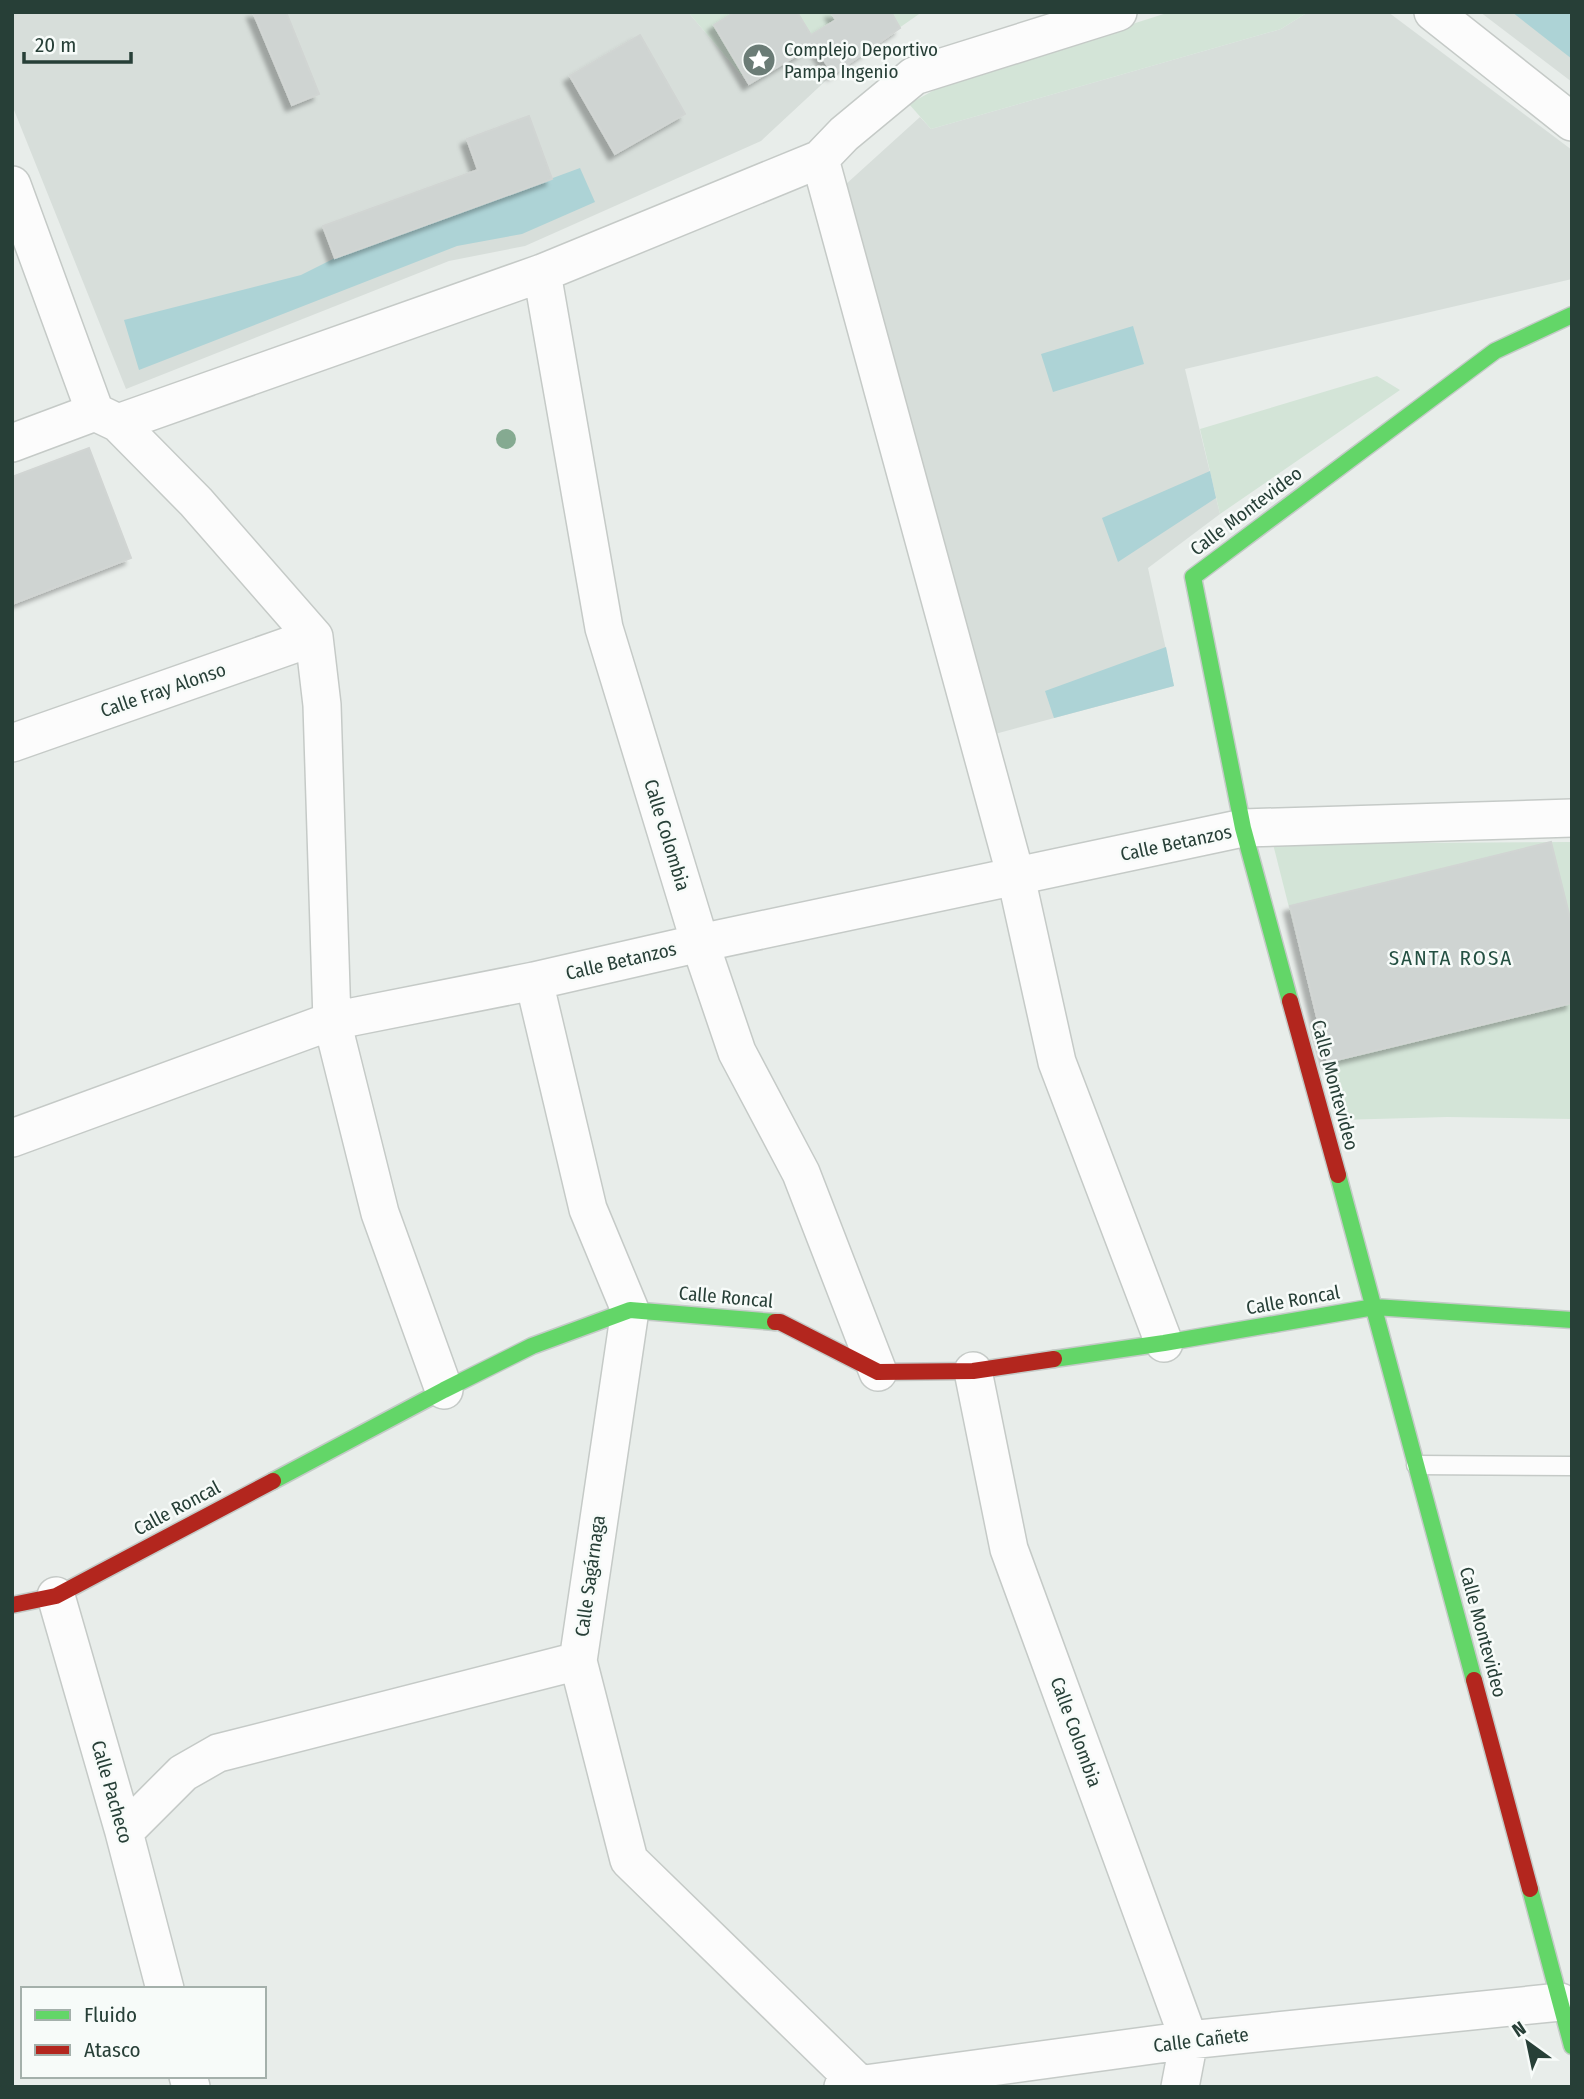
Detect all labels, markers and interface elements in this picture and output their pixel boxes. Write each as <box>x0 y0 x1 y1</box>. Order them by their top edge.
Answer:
scale bar <box>24 21 131 65</box>
text: 20 m <box>35 32 76 58</box>
place label: Complejo Deportivo Pampa Ingenio <box>784 38 938 83</box>
place icon: Complejo Deportivo Pampa Ingenio <box>740 41 778 79</box>
street label: Calle Montevideo <box>1186 462 1306 560</box>
street label: Calle Fray Alonso <box>97 658 229 722</box>
street label: Calle Colombia <box>639 776 695 894</box>
street label: Calle Betanzos <box>1118 820 1234 866</box>
street label: Calle Betanzos <box>563 937 679 985</box>
district label: SANTA ROSA <box>1389 945 1513 971</box>
street label: Calle Montevideo <box>1307 1017 1363 1153</box>
street label: Calle Roncal <box>1244 1280 1342 1320</box>
street label: Calle Roncal <box>678 1281 774 1313</box>
street label: Calle Roncal <box>130 1476 224 1540</box>
street label: Calle Sagárnaga <box>570 1514 610 1638</box>
street label: Calle Montevideo <box>1455 1564 1511 1700</box>
street label: Calle Colombia <box>1045 1674 1107 1790</box>
street label: Calle Pacheco <box>86 1738 138 1846</box>
legend <box>21 1987 266 2078</box>
text: Fluido <box>84 2002 137 2028</box>
north arrow <box>1493 2008 1563 2078</box>
text: N <box>1508 2016 1530 2042</box>
street label: Calle Cañete <box>1152 2023 1250 2057</box>
text: Atasco <box>84 2037 141 2063</box>

